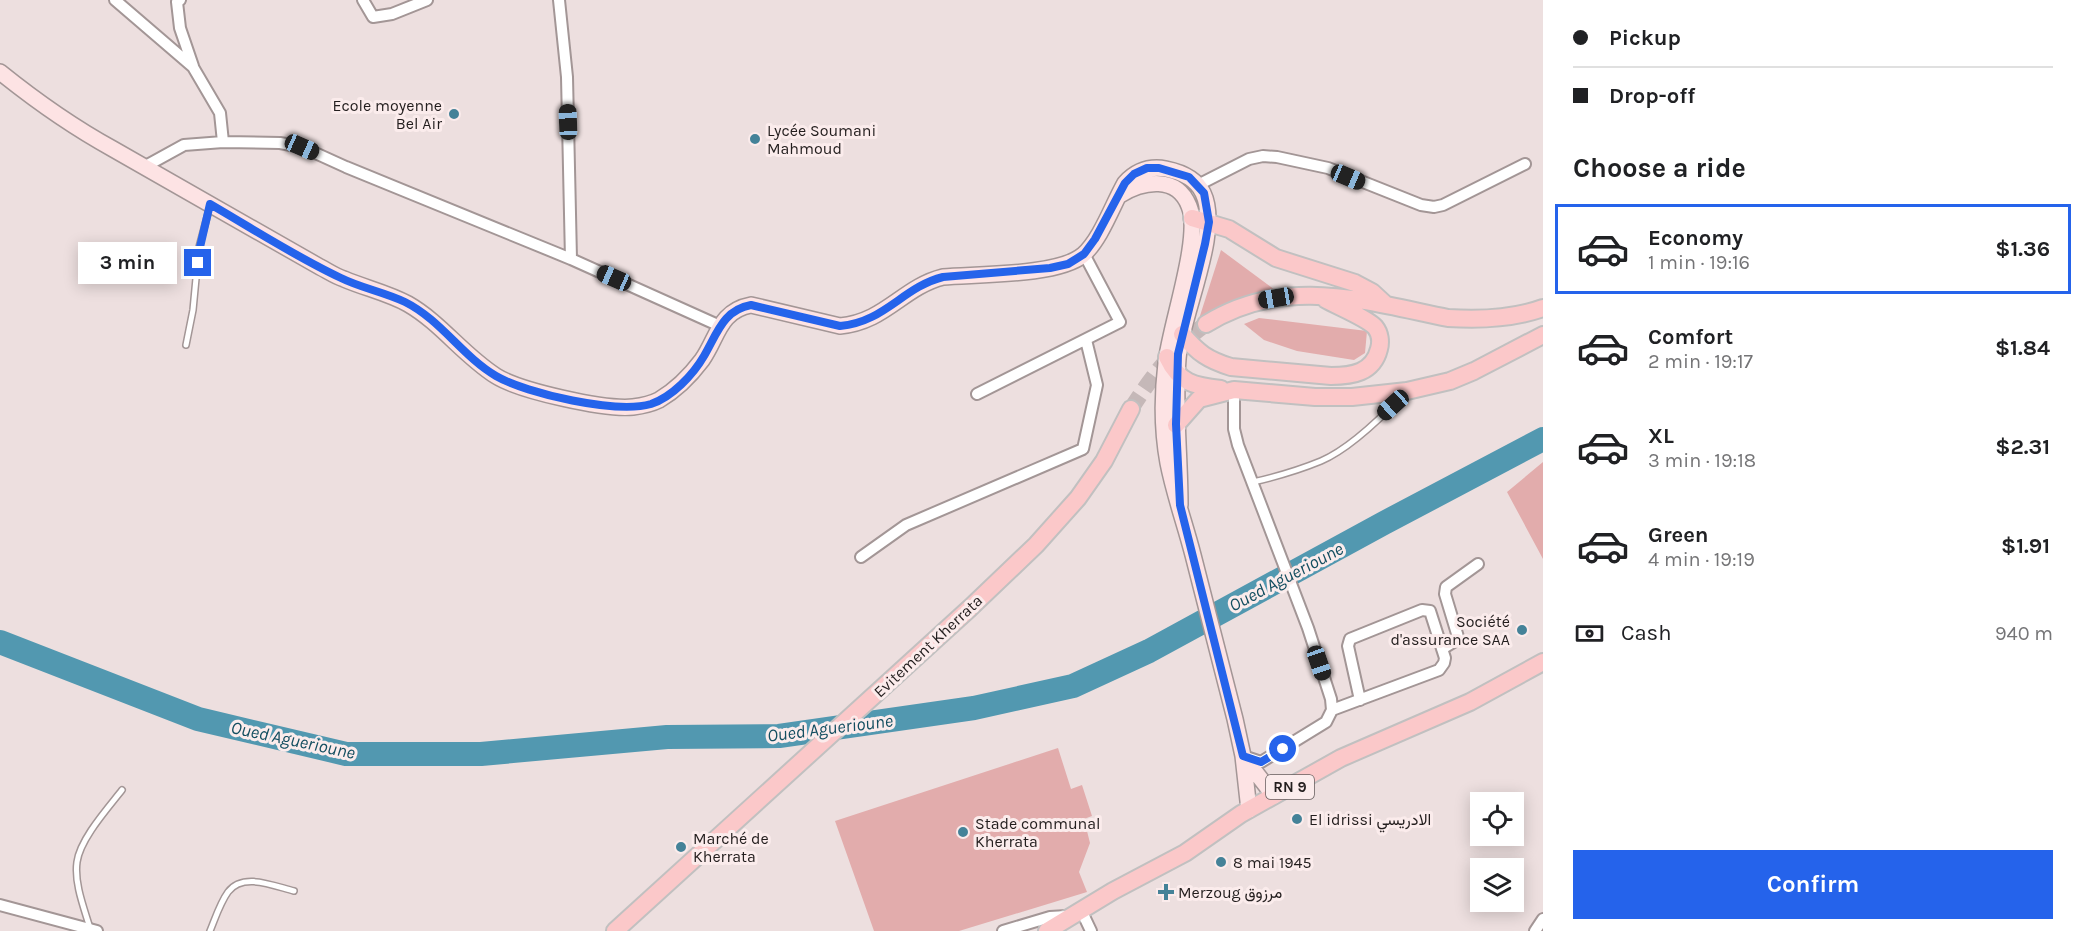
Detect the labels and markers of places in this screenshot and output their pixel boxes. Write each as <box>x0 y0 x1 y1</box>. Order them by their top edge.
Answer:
place label: Ecole moyenne Bel Air <box>333 96 442 133</box>
marker: Ecole moyenne Bel Air <box>447 107 461 121</box>
place label: Lycée Soumani Mahmoud <box>767 121 876 158</box>
marker: Lycée Soumani Mahmoud <box>748 132 762 146</box>
place label: Société d'assurance SAA <box>1390 612 1510 649</box>
marker: Société d'assurance SAA <box>1515 623 1529 637</box>
place label: El idrissi الادريسي <box>1309 810 1431 833</box>
marker: El idrissi الادريسي <box>1290 812 1304 826</box>
place label: Stade communal Kherrata <box>975 814 1101 851</box>
marker: Stade communal Kherrata <box>956 825 970 839</box>
place label: Marché de Kherrata <box>693 829 769 866</box>
marker: Marché de Kherrata <box>674 840 688 854</box>
place label: 8 mai 1945 <box>1233 853 1312 872</box>
marker: 8 mai 1945 <box>1214 855 1228 869</box>
place label: Merzoug مرزوق <box>1178 883 1282 903</box>
marker: Merzoug مرزوق <box>1159 885 1173 899</box>

